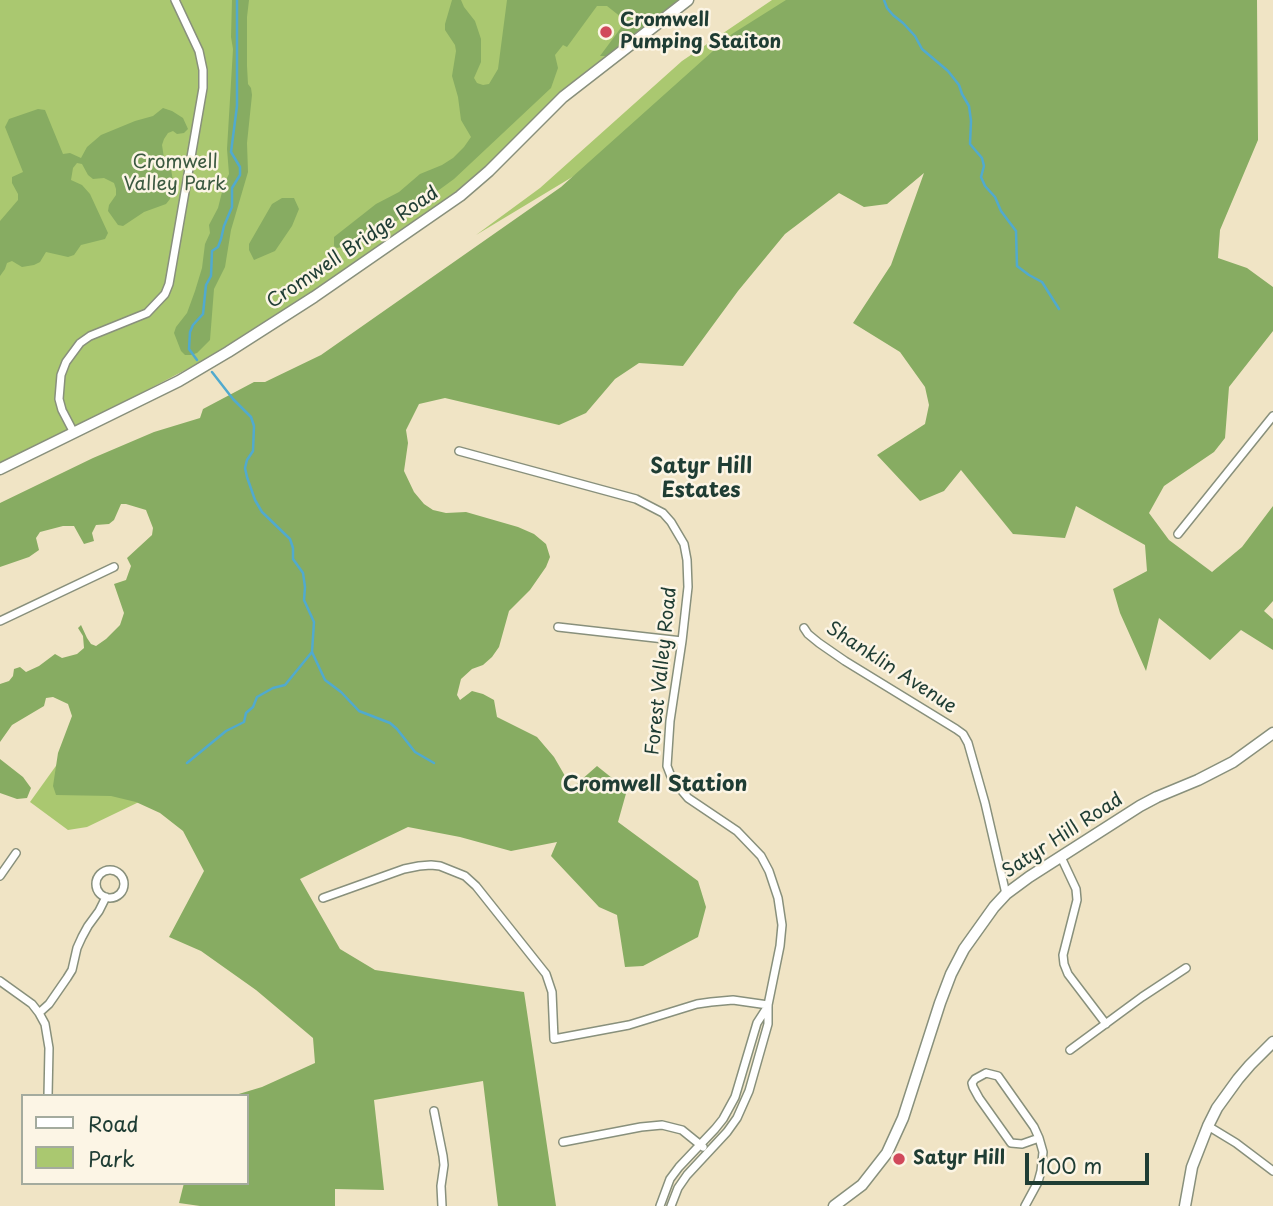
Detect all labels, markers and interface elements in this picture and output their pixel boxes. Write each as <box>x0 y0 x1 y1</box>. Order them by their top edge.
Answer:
place label: Cromwell Pumping Staiton <box>620 10 781 54</box>
marker: Cromwell Pumping Staiton <box>598 24 614 40</box>
park label: Cromwell Valley Park <box>123 152 227 196</box>
street label: Cromwell Bridge Road <box>263 182 443 314</box>
district label: Satyr Hill Estates <box>650 454 752 504</box>
street label: Forest Valley Road <box>642 586 682 756</box>
street label: Shanklin Avenue <box>821 617 961 719</box>
district label: Cromwell Station <box>563 772 747 798</box>
street label: Satyr Hill Road <box>999 789 1127 883</box>
legend <box>21 1094 248 1185</box>
text: Road <box>88 1107 139 1139</box>
scale bar <box>1028 1140 1152 1184</box>
text: Park <box>88 1142 135 1174</box>
place label: Satyr Hill <box>913 1148 1005 1170</box>
text: 100 m <box>1038 1149 1102 1181</box>
marker: Satyr Hill <box>891 1151 907 1167</box>

